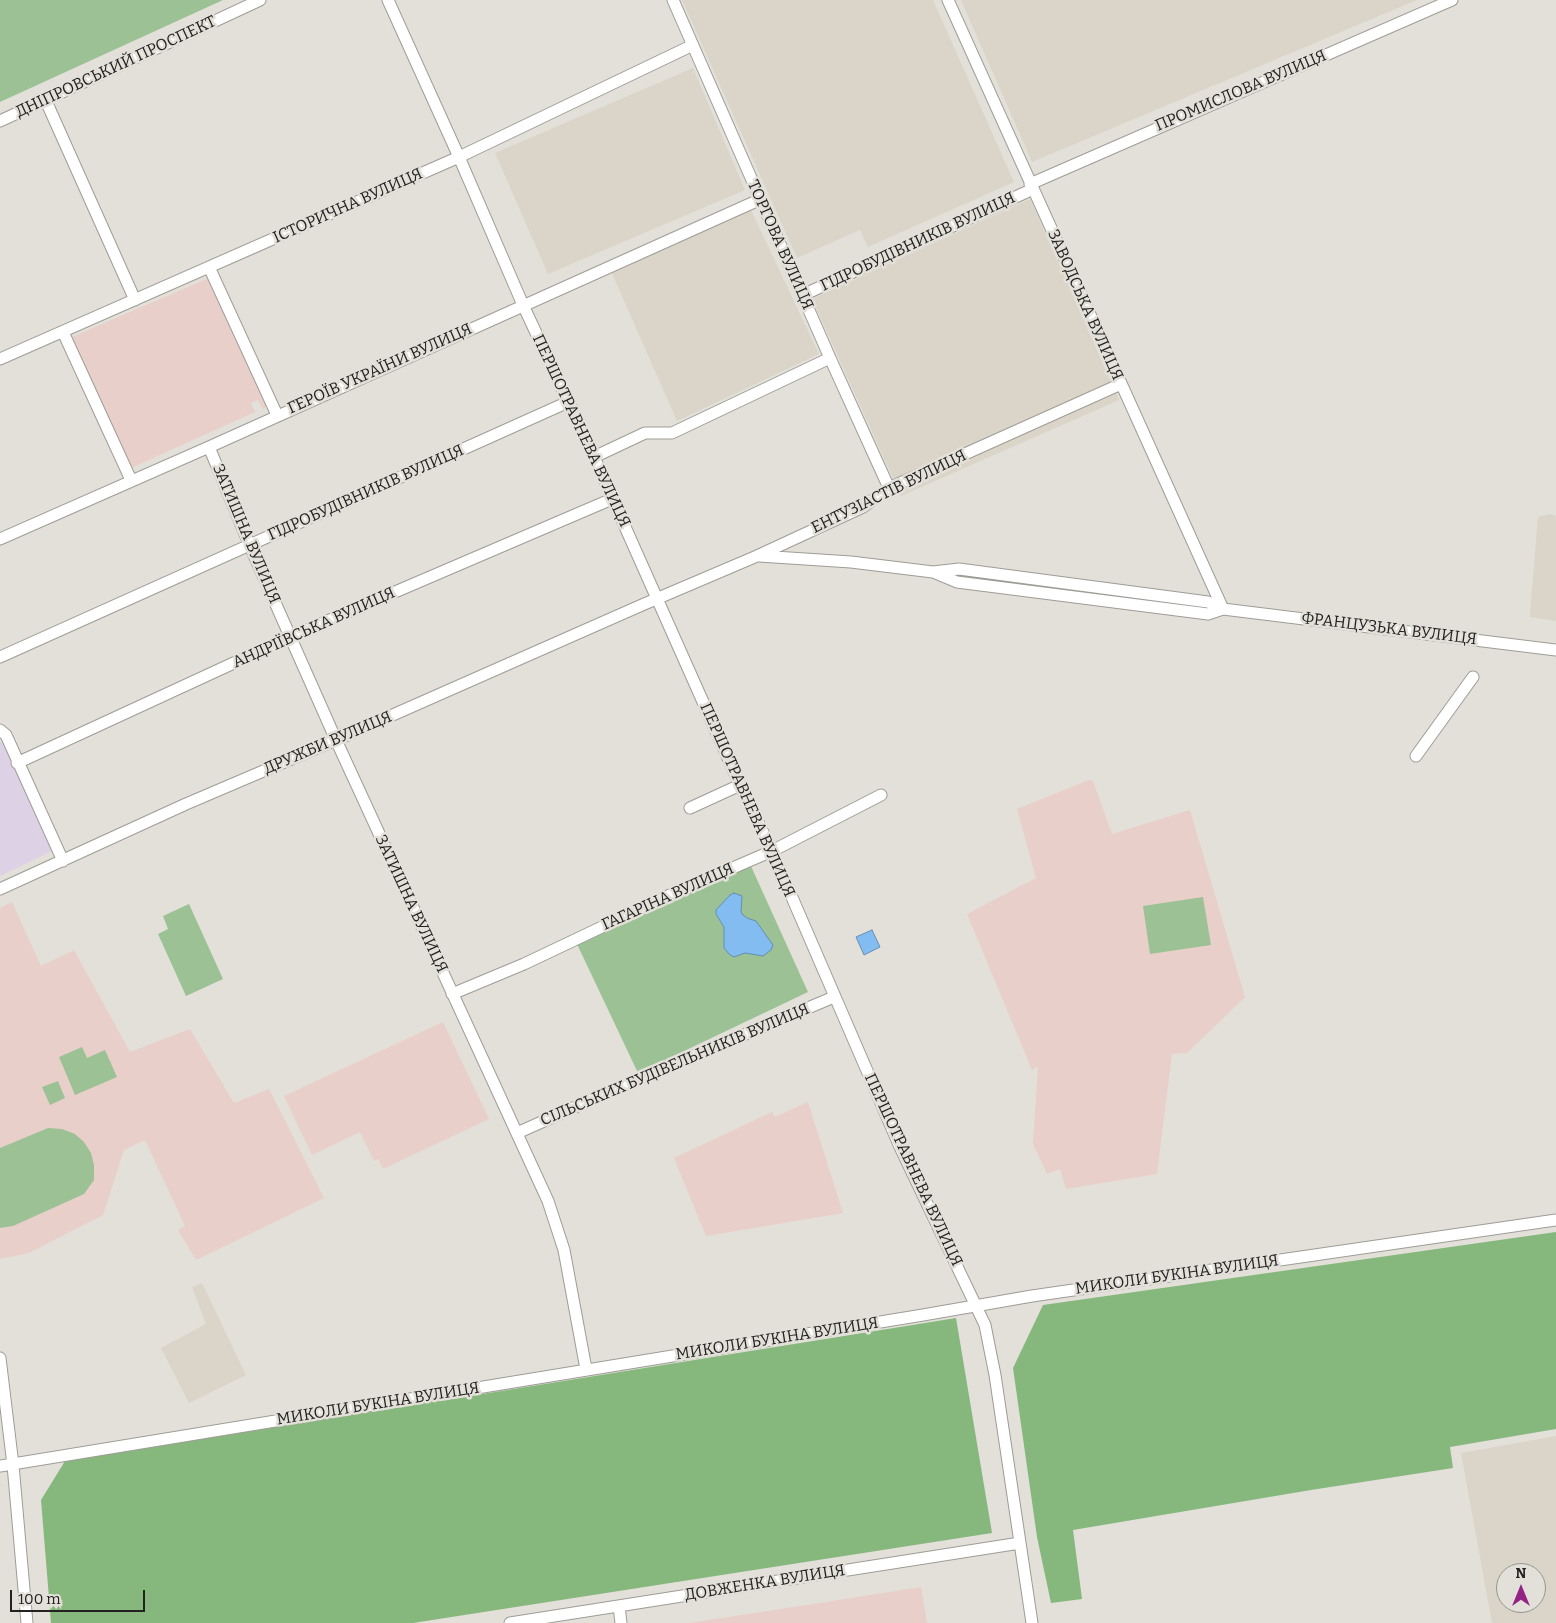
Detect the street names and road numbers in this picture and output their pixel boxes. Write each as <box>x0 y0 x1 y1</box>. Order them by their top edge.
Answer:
street label: ДНІПРОВСЬКИЙ ПРОСПЕКТ <box>13 12 219 122</box>
street label: ПРОМИСЛОВА ВУЛИЦЯ <box>1153 46 1329 136</box>
street label: ІСТОРИЧНА ВУЛИЦЯ <box>270 164 426 248</box>
street label: ТОРГОВА ВУЛИЦЯ <box>743 177 817 313</box>
street label: ГІДРОБУДІВНИКІВ ВУЛИЦЯ <box>818 188 1018 296</box>
street label: ЗАВОДСЬКА ВУЛИЦЯ <box>1043 227 1127 383</box>
street label: ГЕРОЇВ УКРАЇНИ ВУЛИЦЯ <box>285 320 475 418</box>
street label: ПЕРШОТРАВНЕВА ВУЛИЦЯ <box>528 332 634 530</box>
street label: ГІДРОБУДІВНИКІВ ВУЛИЦЯ <box>265 441 467 545</box>
street label: ЕНТУЗІАСТІВ ВУЛИЦЯ <box>808 446 970 538</box>
street label: ЗАТИШНА ВУЛИЦЯ <box>208 461 284 607</box>
street label: АНДРІЇВСЬКА ВУЛИЦЯ <box>230 584 398 672</box>
street label: ФРАНЦУЗЬКА ВУЛИЦЯ <box>1300 609 1478 649</box>
street label: ПЕРШОТРАВНЕВА ВУЛИЦЯ <box>695 700 799 900</box>
street label: ДРУЖБИ ВУЛИЦЯ <box>261 707 395 779</box>
street label: ЗАТИШНА ВУЛИЦЯ <box>371 832 451 976</box>
street label: ГАГАРІНА ВУЛИЦЯ <box>599 859 737 935</box>
street label: СІЛЬСЬКИХ БУДІВЕЛЬНИКІВ ВУЛИЦЯ <box>538 999 812 1131</box>
street label: ПЕРШОТРАВНЕВА ВУЛИЦЯ <box>860 1071 966 1269</box>
street label: МИКОЛИ БУКІНА ВУЛИЦЯ <box>1074 1251 1280 1299</box>
street label: МИКОЛИ БУКІНА ВУЛИЦЯ <box>674 1313 880 1365</box>
street label: МИКОЛИ БУКІНА ВУЛИЦЯ <box>275 1378 481 1430</box>
street label: ДОВЖЕНКА ВУЛИЦЯ <box>684 1561 846 1605</box>

